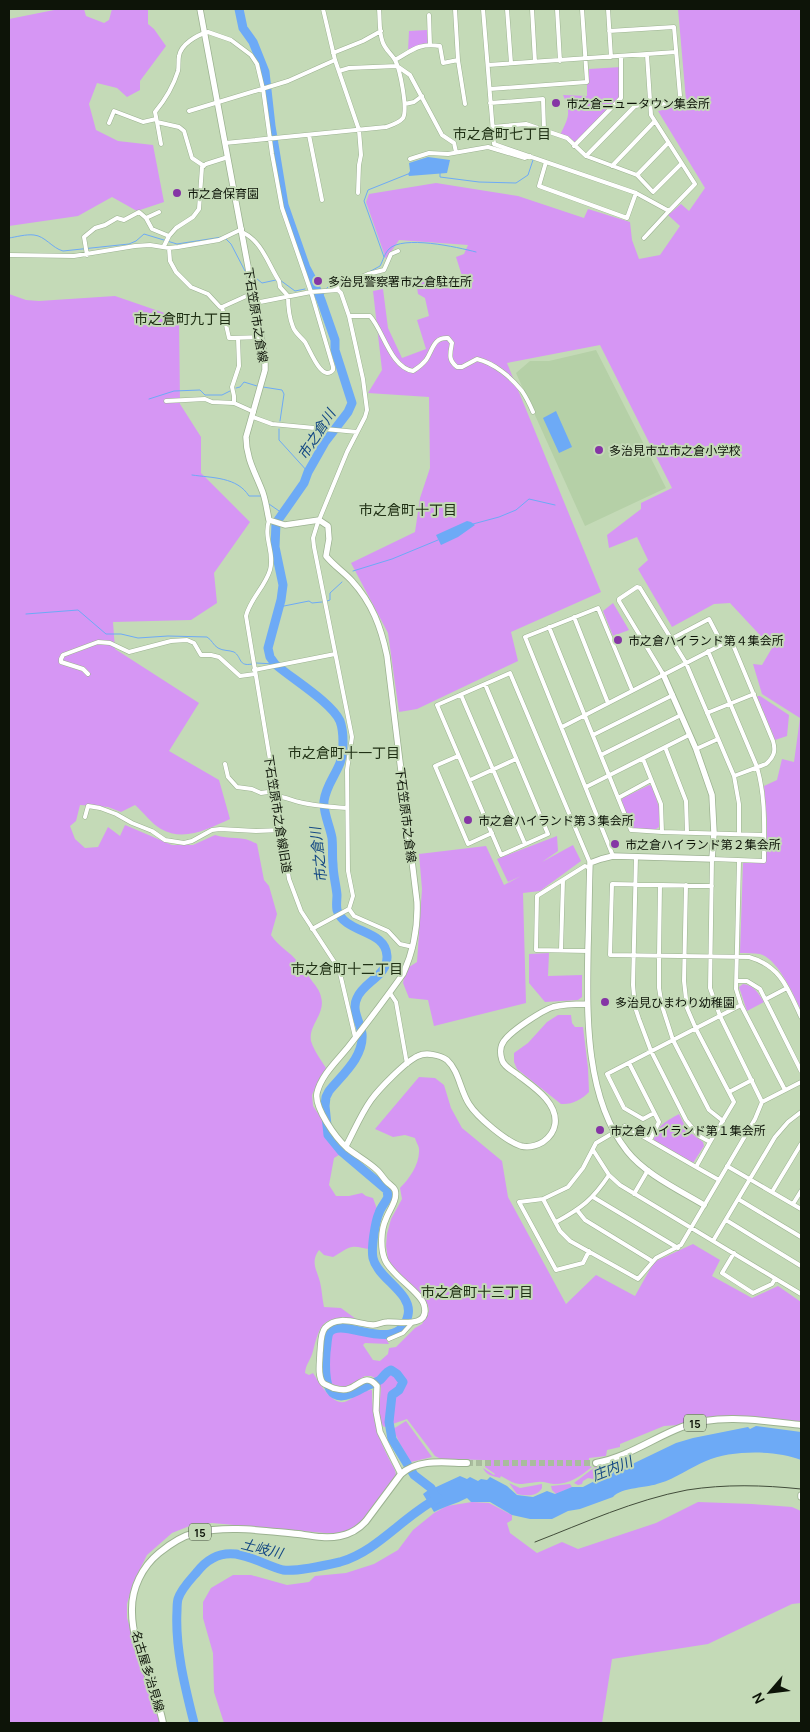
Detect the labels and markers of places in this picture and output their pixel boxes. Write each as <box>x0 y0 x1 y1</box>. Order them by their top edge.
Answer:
place label: 市之倉ニュータウン集会所 <box>566 95 710 112</box>
marker: 市之倉ニュータウン集会所 <box>550 97 562 109</box>
place label: 市之倉保育園 <box>187 185 259 202</box>
marker: 市之倉保育園 <box>171 187 183 199</box>
place label: 多治見警察署市之倉駐在所 <box>328 273 472 290</box>
marker: 多治見警察署市之倉駐在所 <box>312 275 324 287</box>
place label: 多治見市立市之倉小学校 <box>609 442 741 459</box>
marker: 多治見市立市之倉小学校 <box>593 444 605 456</box>
place label: 市之倉ハイランド第４集会所 <box>628 632 784 649</box>
marker: 市之倉ハイランド第４集会所 <box>612 634 624 646</box>
place label: 市之倉ハイランド第３集会所 <box>478 812 634 829</box>
marker: 市之倉ハイランド第３集会所 <box>462 814 474 826</box>
place label: 市之倉ハイランド第２集会所 <box>625 836 781 853</box>
marker: 市之倉ハイランド第２集会所 <box>609 838 621 850</box>
place label: 多治見ひまわり幼稚園 <box>615 994 735 1011</box>
marker: 多治見ひまわり幼稚園 <box>599 996 611 1008</box>
place label: 市之倉ハイランド第１集会所 <box>610 1122 766 1139</box>
marker: 市之倉ハイランド第１集会所 <box>594 1124 606 1136</box>

